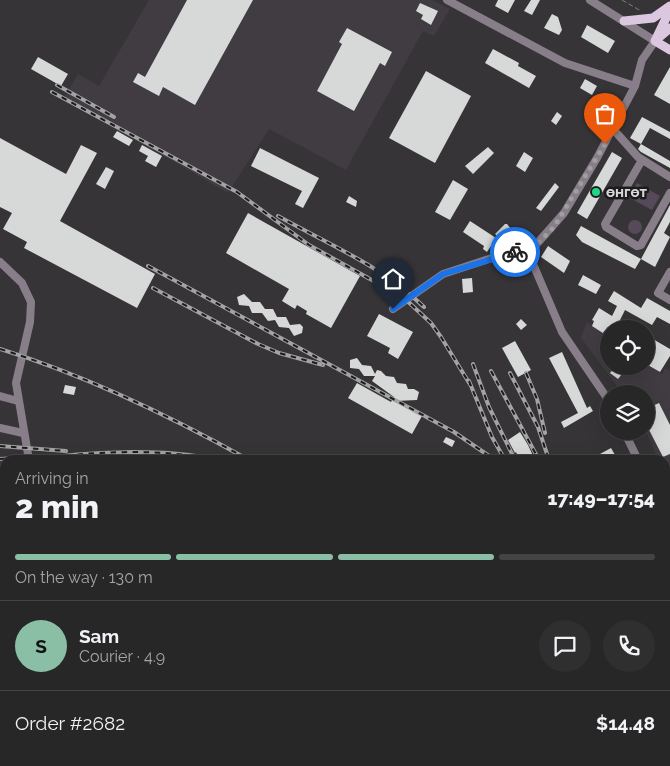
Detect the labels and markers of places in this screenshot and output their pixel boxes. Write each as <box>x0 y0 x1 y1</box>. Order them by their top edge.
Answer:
pin <box>584 93 626 144</box>
place label: өнгөт <box>606 183 648 201</box>
marker: өнгөт <box>590 186 602 198</box>
pin <box>372 258 414 309</box>

